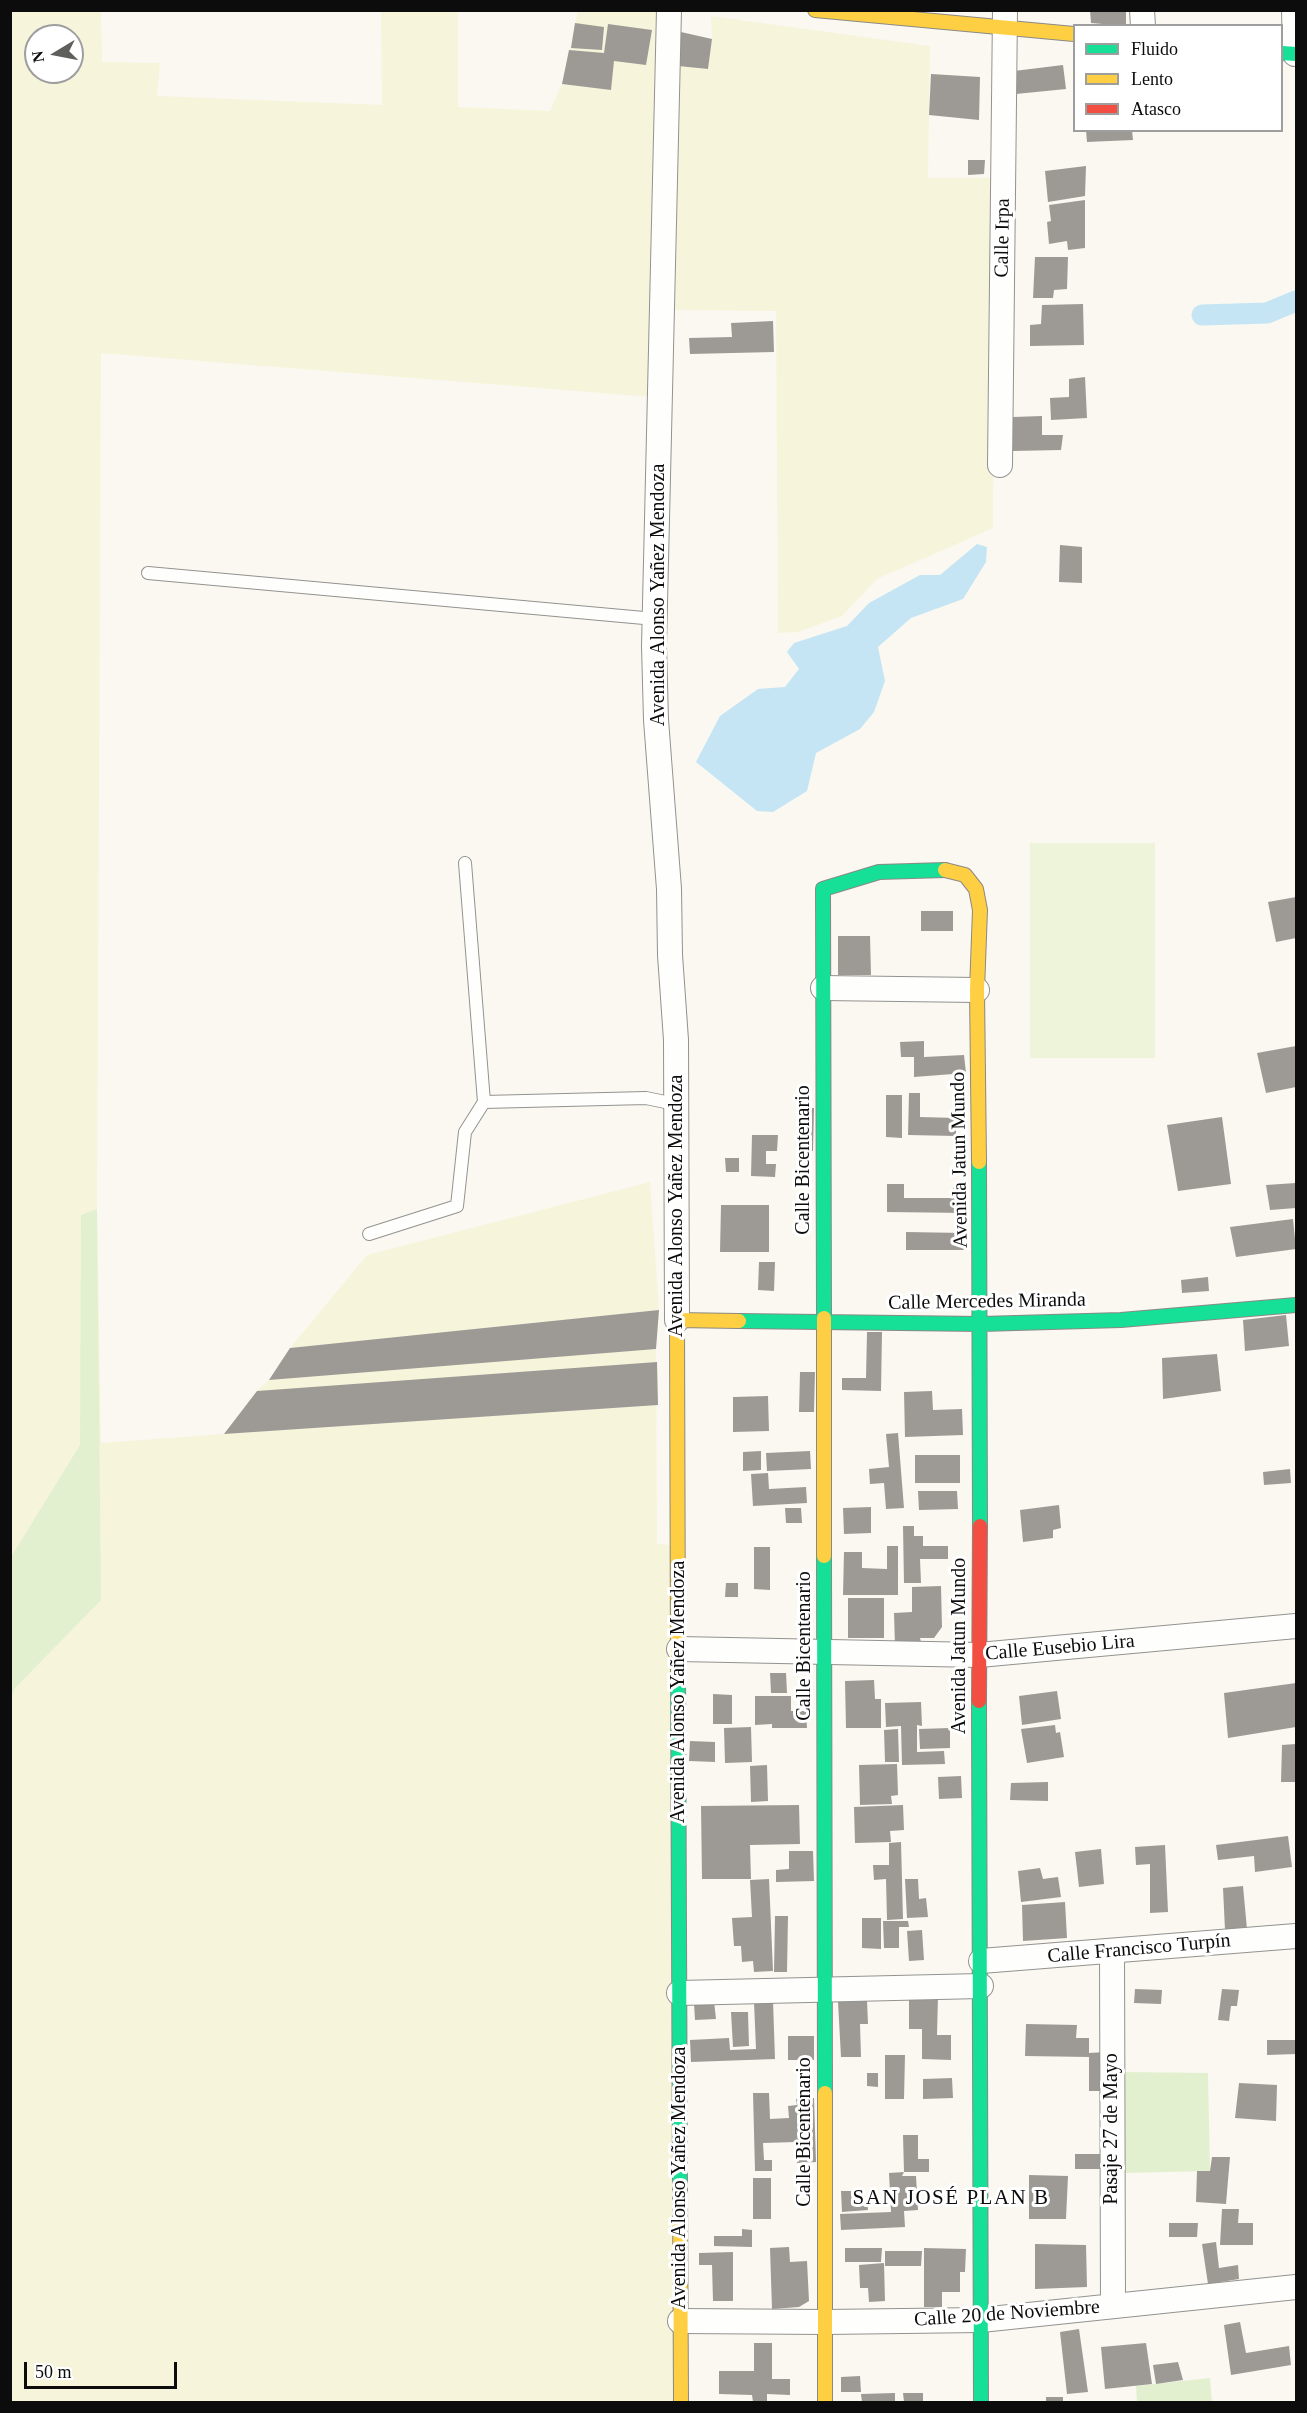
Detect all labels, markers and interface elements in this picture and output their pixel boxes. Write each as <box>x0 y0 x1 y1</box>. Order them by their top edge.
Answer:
north arrow <box>24 24 84 84</box>
legend <box>1073 24 1283 132</box>
text: Fluido <box>1131 39 1178 59</box>
text: N <box>28 50 47 64</box>
text: Lento <box>1131 69 1173 89</box>
text: Atasco <box>1131 99 1181 119</box>
street label: Calle Irpa <box>990 198 1016 278</box>
street label: Avenida Alonso Yañez Mendoza <box>647 464 671 726</box>
street label: Avenida Jatun Mundo <box>946 1072 974 1248</box>
street label: Avenida Alonso Yañez Mendoza <box>665 1075 689 1337</box>
street label: Calle Bicentenario <box>792 1085 816 1235</box>
street label: Calle Mercedes Miranda <box>888 1288 1086 1316</box>
street label: Avenida Jatun Mundo <box>948 1558 972 1734</box>
street label: Avenida Alonso Yañez Mendoza <box>667 1561 691 1823</box>
street label: Calle Bicentenario <box>793 1571 817 1721</box>
street label: Calle Eusebio Lira <box>984 1630 1136 1666</box>
street label: Calle Francisco Turpín <box>1046 1929 1232 1969</box>
street label: Avenida Alonso Yañez Mendoza <box>668 2047 692 2309</box>
street label: Pasaje 27 de Mayo <box>1100 2053 1124 2205</box>
street label: Calle Bicentenario <box>793 2057 817 2207</box>
district label: SAN JOSÉ PLAN B <box>853 2185 1049 2211</box>
street label: Calle 20 de Noviembre <box>913 2296 1101 2332</box>
scale bar <box>27 2350 180 2388</box>
text: 50 m <box>35 2362 72 2382</box>

